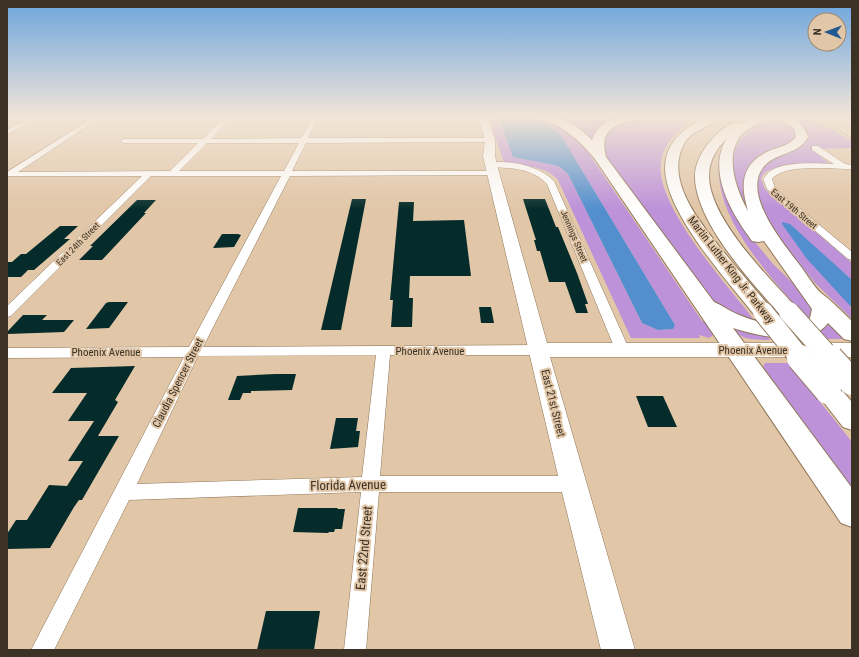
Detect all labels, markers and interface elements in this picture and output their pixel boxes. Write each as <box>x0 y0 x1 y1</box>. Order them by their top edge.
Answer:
north arrow <box>807 12 847 52</box>
text: N <box>811 28 824 35</box>
street label: East 19th Street <box>769 187 819 231</box>
street label: Jennings Street <box>559 209 590 264</box>
street label: Martin Luther King Jr. Parkway <box>685 214 777 327</box>
street label: East 24th Street <box>54 220 102 268</box>
street label: Claudia Spencer Street <box>150 336 206 430</box>
street label: Phoenix Avenue <box>719 344 787 357</box>
street label: Phoenix Avenue <box>396 345 464 358</box>
street label: Phoenix Avenue <box>72 346 140 359</box>
street label: East 21st Street <box>538 368 568 438</box>
street label: Florida Avenue <box>310 477 386 493</box>
street label: East 22nd Street <box>353 505 375 591</box>

